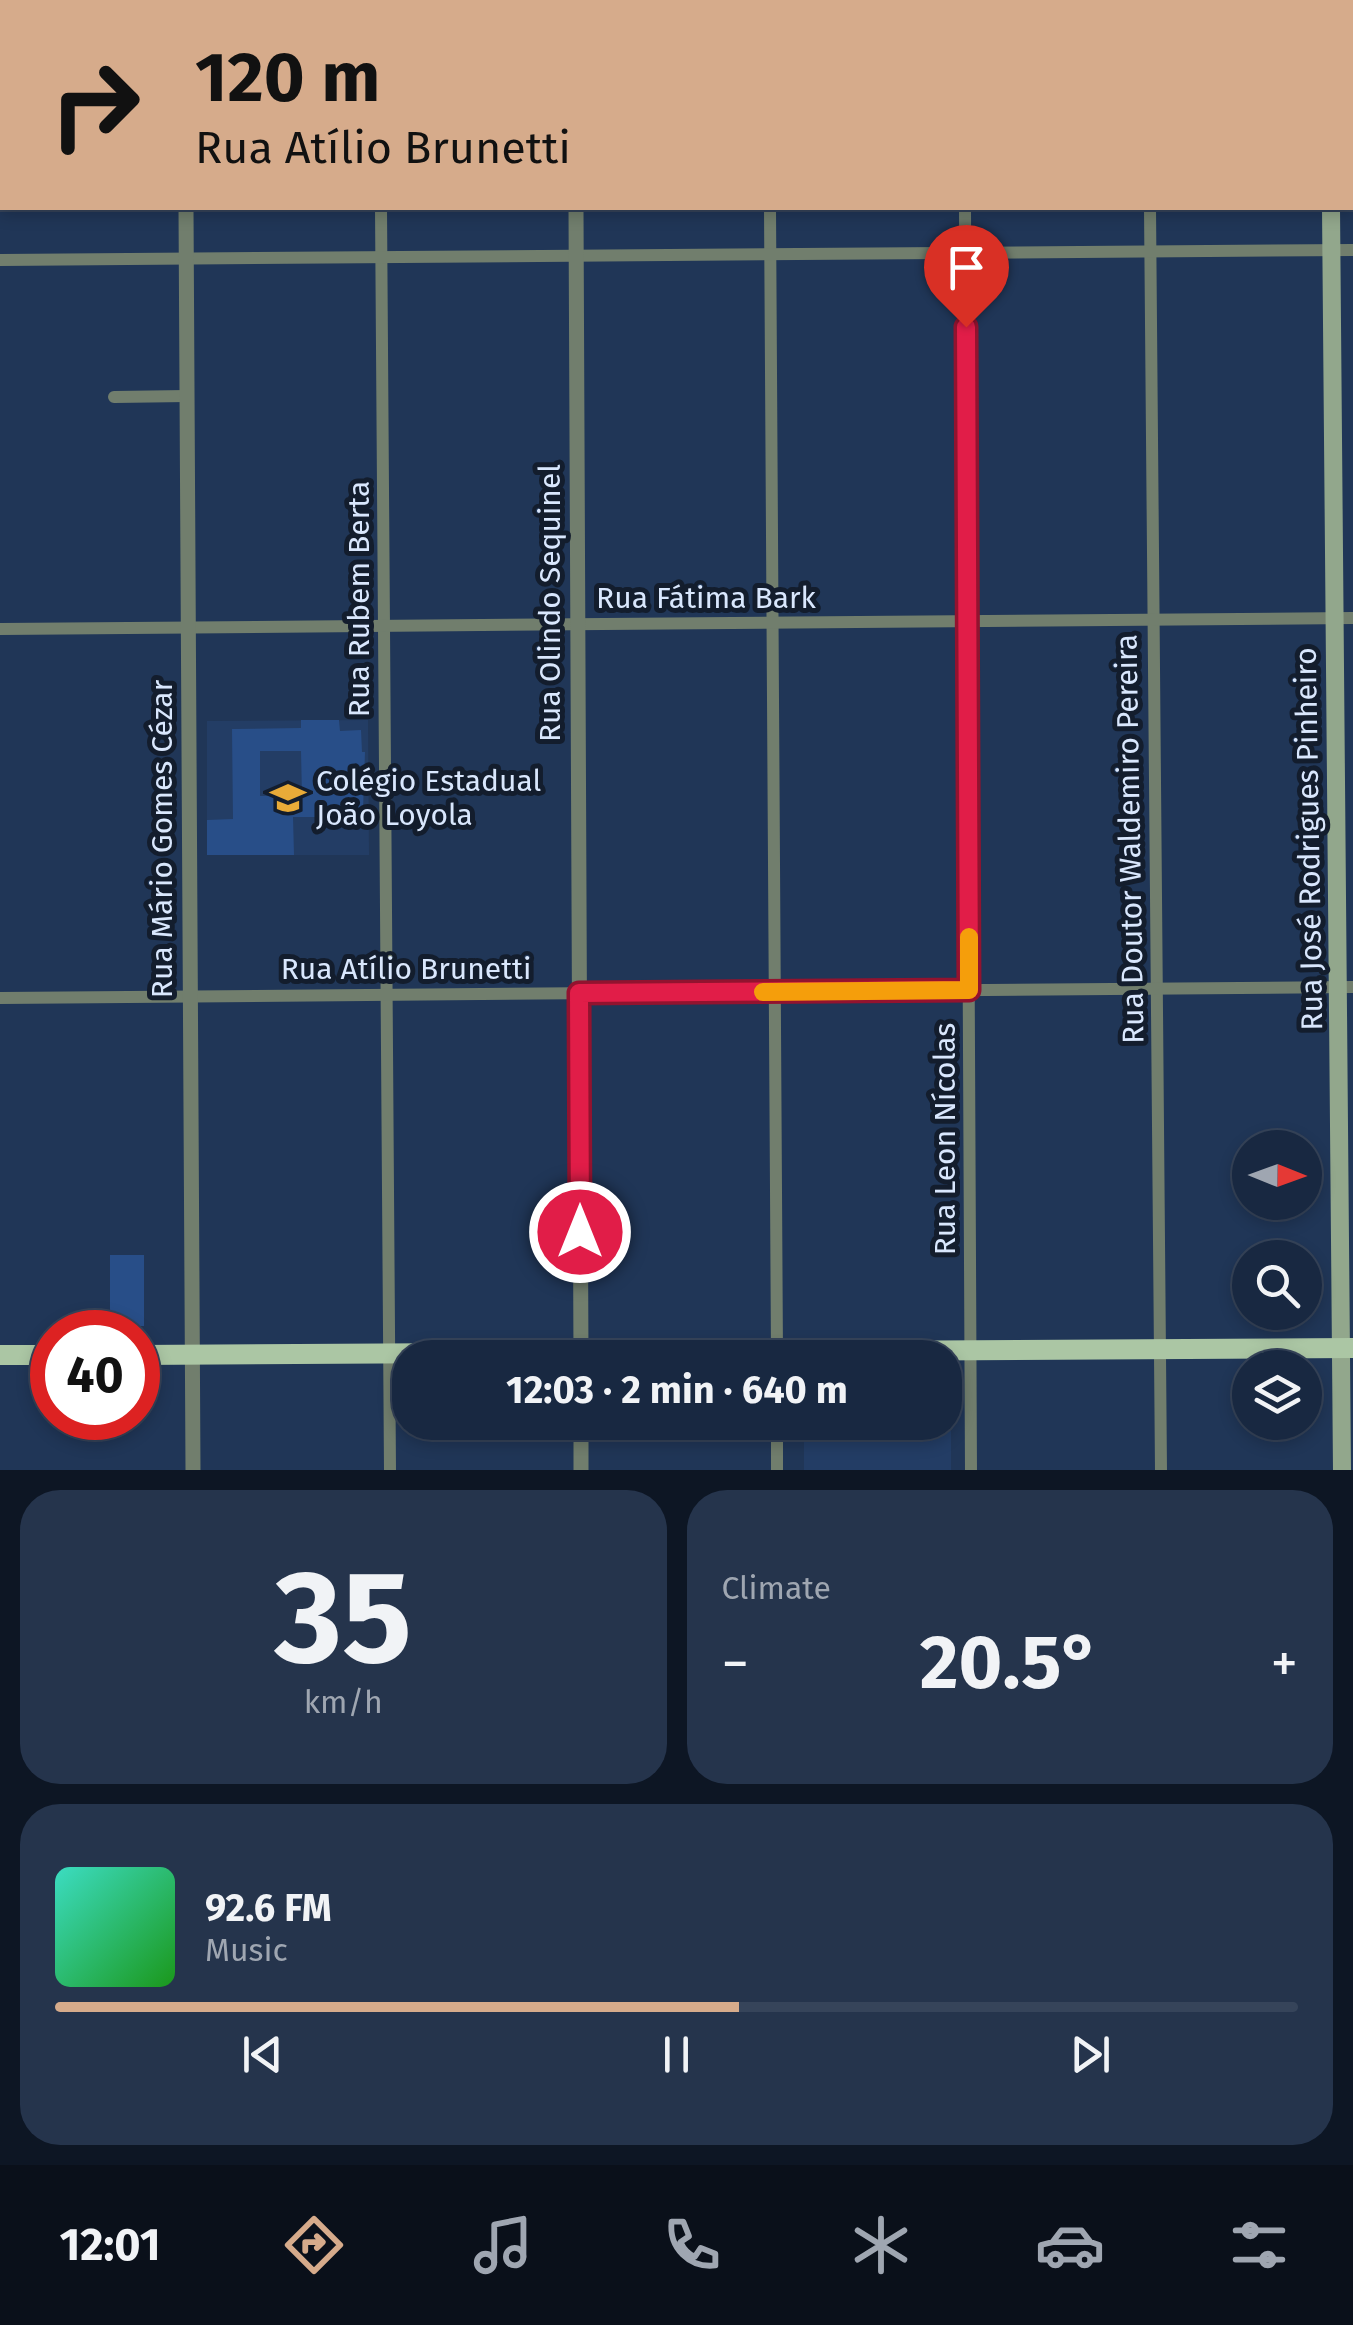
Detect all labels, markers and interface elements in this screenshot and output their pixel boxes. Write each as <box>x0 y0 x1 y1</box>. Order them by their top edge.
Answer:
text: 120 m <box>195 36 380 120</box>
icon: right <box>30 40 160 170</box>
text: Rua Atílio Brunetti <box>195 121 571 175</box>
pin <box>924 225 1009 328</box>
icon: arrive <box>939 240 994 295</box>
street label: Rua Olindo Sequinel <box>532 464 568 742</box>
street label: Rua Rubem Berta <box>341 481 377 717</box>
street label: Rua Fátima Bark <box>596 580 817 616</box>
street label: Rua Doutor Waldemiro Pereira <box>1108 634 1152 1044</box>
street label: Rua José Rodrigues Pinheiro <box>1288 647 1330 1031</box>
street label: Rua Mário Gomes Cézar <box>144 679 180 998</box>
place label: Colégio Estadual João Loyola <box>316 763 542 833</box>
school or university icon: Colégio Estadual João Loyola <box>269 779 307 817</box>
street label: Rua Atílio Brunetti <box>281 951 531 987</box>
street label: Rua Leon Nícolas <box>927 1023 963 1255</box>
north arrow <box>1232 1130 1322 1220</box>
map controls <box>1232 1130 1322 1440</box>
position arrow <box>528 1180 632 1284</box>
button: search <box>1232 1240 1322 1330</box>
speed limit sign: 40 <box>30 1310 160 1440</box>
button: layers <box>1232 1350 1322 1440</box>
text: 12:03 · 2 min · 640 m <box>506 1367 848 1413</box>
text: 35 <box>275 1540 412 1696</box>
text: Climate <box>722 1569 831 1607</box>
text: 20.5° <box>920 1618 1100 1708</box>
text: − <box>722 1631 749 1697</box>
text: + <box>1271 1631 1298 1697</box>
text: km/h <box>304 1683 383 1721</box>
text: 92.6 FM <box>205 1885 332 1931</box>
text: Music <box>205 1931 288 1969</box>
icon: previous <box>235 2027 290 2082</box>
icon: pause <box>649 2027 704 2082</box>
icon: next <box>1063 2027 1118 2082</box>
icon: directions <box>279 2210 349 2280</box>
icon: music <box>468 2210 538 2280</box>
icon: phone <box>657 2210 727 2280</box>
icon: climate <box>846 2210 916 2280</box>
icon: car <box>1035 2210 1105 2280</box>
icon: filters <box>1224 2210 1294 2280</box>
text: 12:01 <box>59 2218 161 2272</box>

